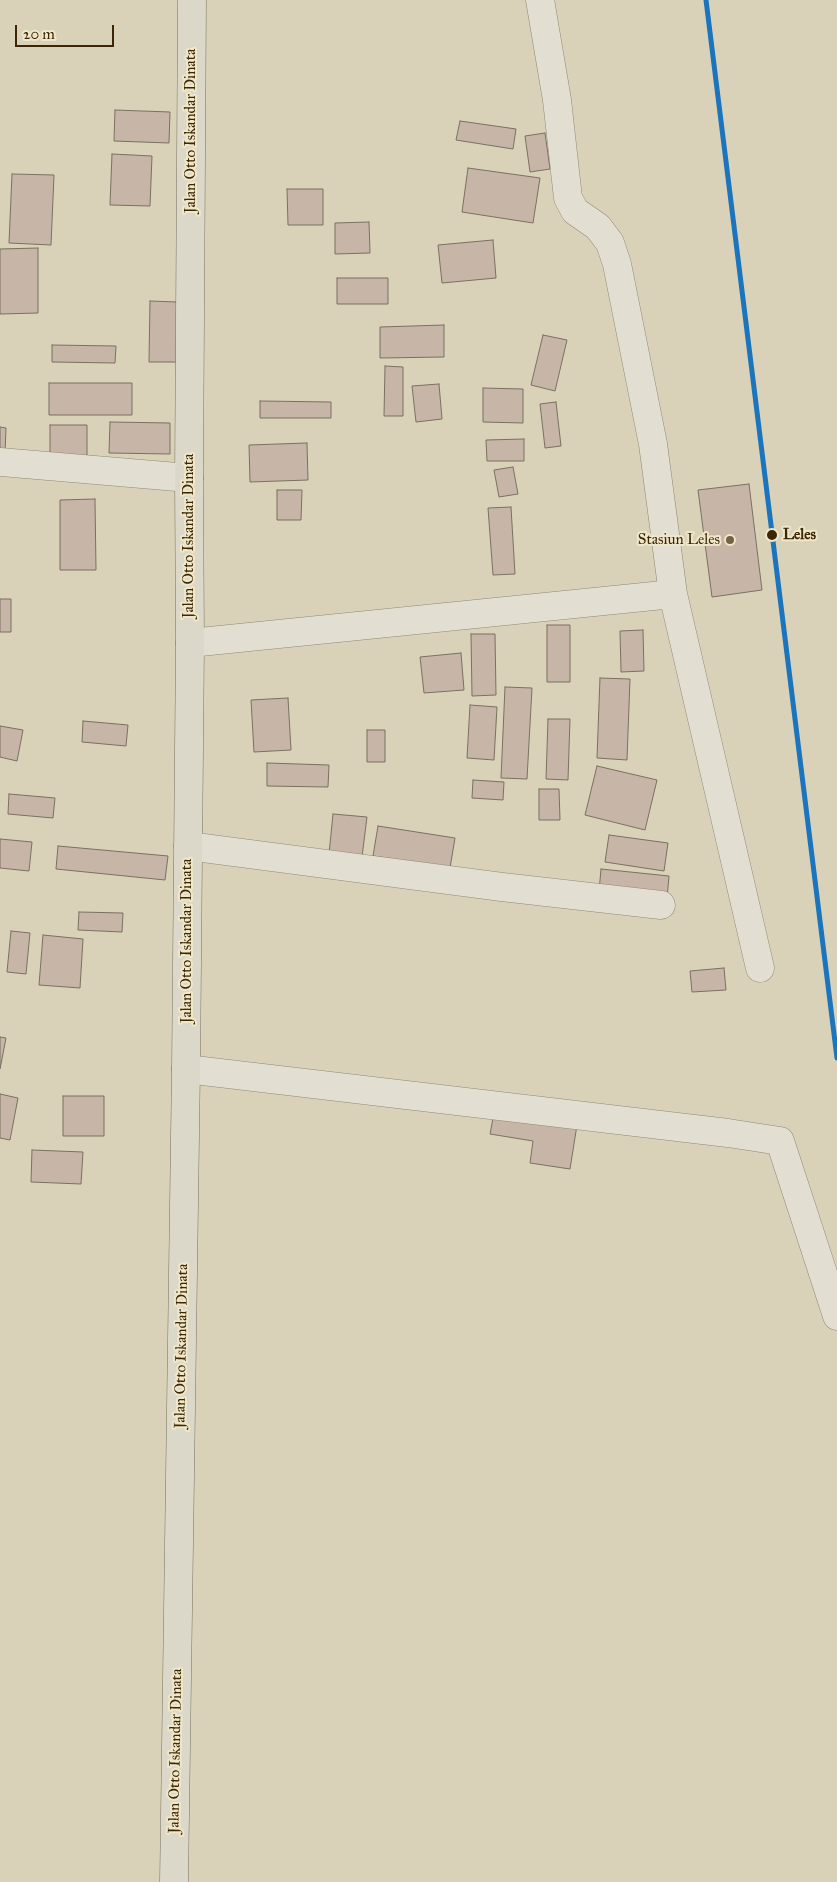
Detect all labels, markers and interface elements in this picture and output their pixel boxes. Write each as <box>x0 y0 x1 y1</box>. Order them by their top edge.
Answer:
scale bar <box>18 15 116 47</box>
text: 20 m <box>23 25 55 43</box>
street label: Jalan Otto Iskandar Dinata <box>182 49 200 213</box>
street label: Jalan Otto Iskandar Dinata <box>180 454 198 618</box>
place label: Leles <box>783 526 816 544</box>
marker: Leles <box>765 528 779 542</box>
place label: Stasiun Leles <box>638 531 720 549</box>
marker: Stasiun Leles <box>724 534 736 546</box>
street label: Jalan Otto Iskandar Dinata <box>178 859 196 1023</box>
street label: Jalan Otto Iskandar Dinata <box>172 1264 192 1428</box>
street label: Jalan Otto Iskandar Dinata <box>166 1669 186 1833</box>

